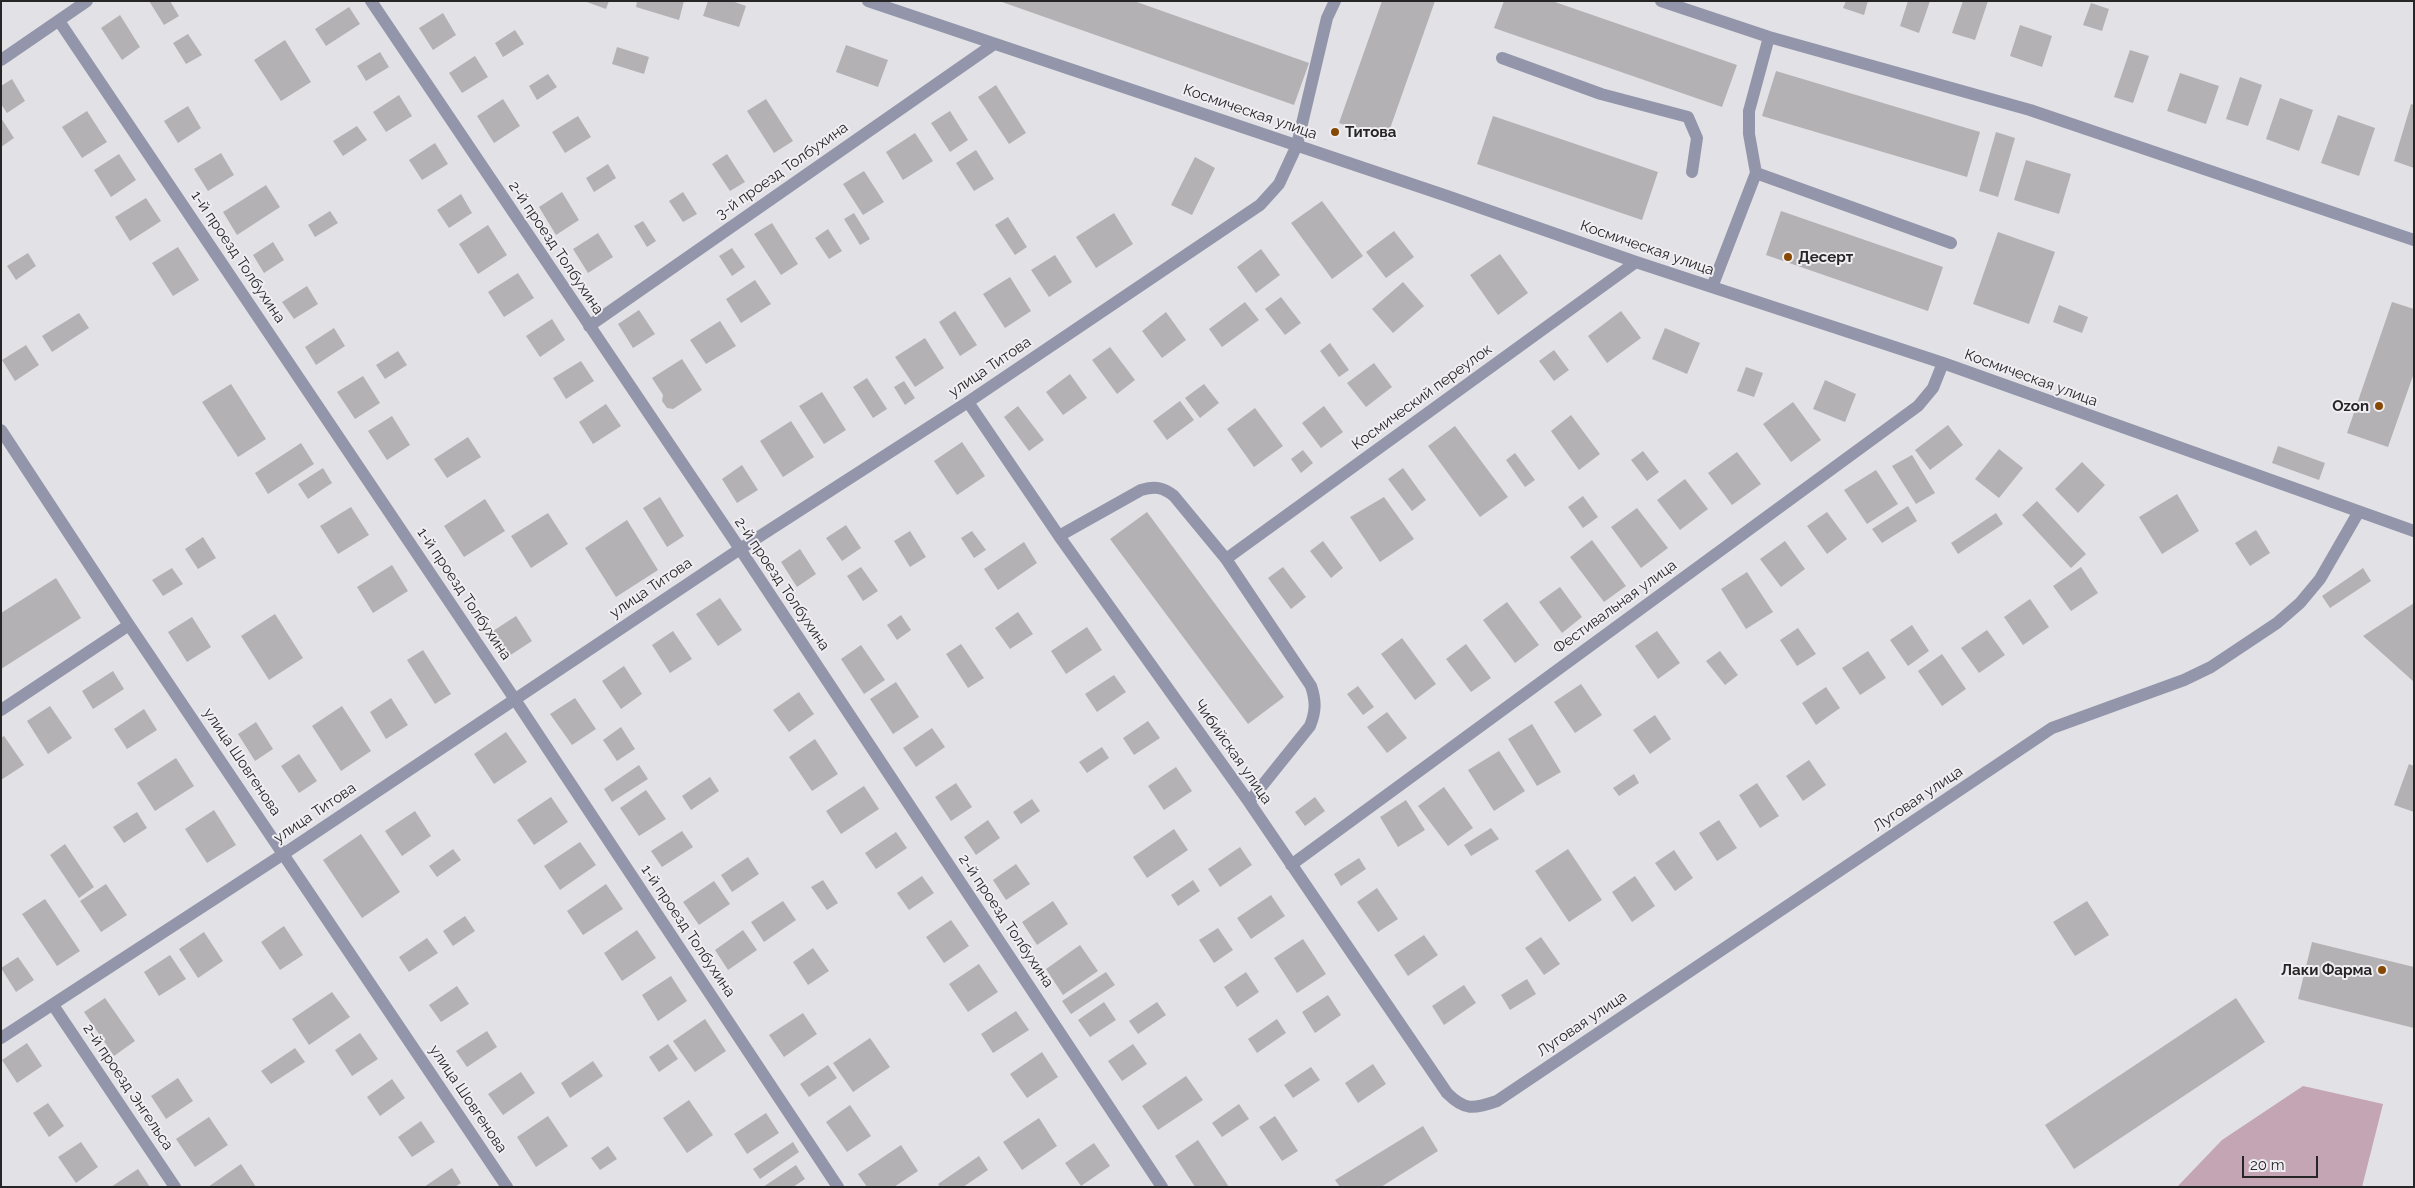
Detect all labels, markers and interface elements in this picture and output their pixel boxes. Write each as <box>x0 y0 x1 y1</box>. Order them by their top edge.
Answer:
street label: Космическая улица <box>1181 81 1319 143</box>
street label: 3-й проезд Толбухина <box>712 119 852 223</box>
place label: Титова <box>1345 123 1396 141</box>
marker: Титова <box>1329 126 1341 138</box>
street label: 2-й проезд Толбухина <box>505 178 607 318</box>
street label: 1-й проезд Толбухина <box>187 188 289 326</box>
street label: Космическая улица <box>1578 217 1716 279</box>
place label: Десерт <box>1798 248 1853 266</box>
marker: Десерт <box>1782 251 1794 263</box>
street label: улица Титова <box>945 333 1035 401</box>
street label: Космический переулок <box>1349 340 1495 454</box>
street label: Космическая улица <box>1962 346 2100 410</box>
place label: Ozon <box>2332 397 2369 415</box>
marker: Ozon <box>2373 400 2385 412</box>
street label: 2-й проезд Толбухина <box>731 514 833 654</box>
street label: 1-й проезд Толбухина <box>413 525 515 663</box>
street label: улица Титова <box>606 554 696 622</box>
street label: Фестивальная улица <box>1550 556 1680 658</box>
street label: Чибийская улица <box>1190 696 1276 808</box>
street label: улица Шовгенова <box>199 705 285 819</box>
street label: Луговая улица <box>1870 762 1966 836</box>
street label: улица Титова <box>270 779 360 847</box>
street label: 2-й проезд Толбухина <box>955 851 1057 991</box>
street label: 1-й проезд Толбухина <box>637 862 739 1000</box>
place label: Лаки Фарма <box>2281 961 2372 979</box>
marker: Лаки Фарма <box>2376 964 2388 976</box>
street label: Луговая улица <box>1534 987 1630 1061</box>
street label: 2-й проезд Энгельса <box>79 1020 177 1154</box>
street label: улица Шовгенова <box>425 1042 511 1156</box>
scale bar <box>2245 1146 2321 1178</box>
text: 20 m <box>2250 1156 2285 1174</box>

